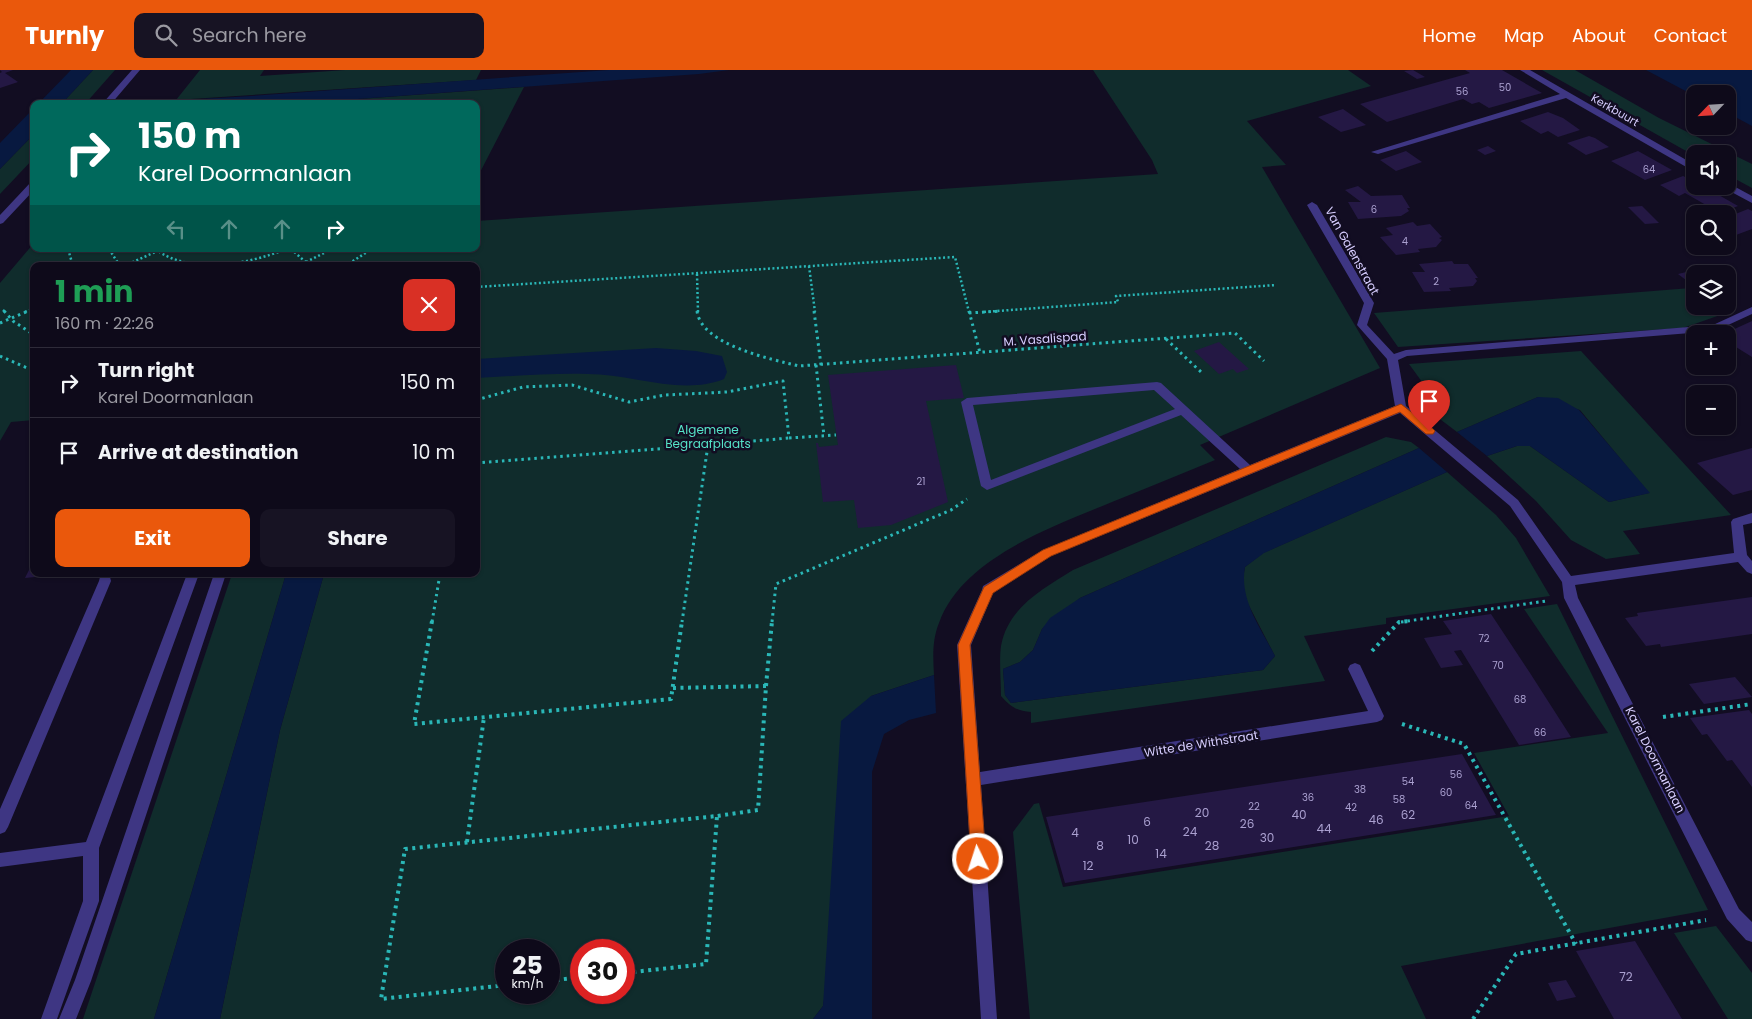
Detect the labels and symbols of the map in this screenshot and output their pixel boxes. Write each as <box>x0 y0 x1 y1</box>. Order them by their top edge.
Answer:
house number: 50 <box>1499 80 1511 95</box>
house number: 56 <box>1456 84 1468 99</box>
north arrow <box>1686 85 1736 135</box>
street label: Kerkbuurt <box>1588 90 1642 130</box>
house number: 64 <box>1643 162 1655 177</box>
house number: 6 <box>1371 202 1377 217</box>
street label: Van Galenstraat <box>1321 204 1384 298</box>
house number: 4 <box>1402 234 1408 249</box>
house number: 2 <box>1433 274 1439 289</box>
street label: M. Vasalispad <box>1003 327 1087 350</box>
pin <box>1408 380 1450 431</box>
park label: Algemene Begraafplaats <box>665 421 751 452</box>
house number: 21 <box>917 474 925 489</box>
house number: 72 <box>1478 631 1490 646</box>
house number: 70 <box>1492 658 1504 673</box>
house number: 68 <box>1514 692 1526 707</box>
street label: Karel Doormanlaan <box>1621 704 1690 816</box>
house number: 66 <box>1534 725 1546 740</box>
street label: Witte de Withstraat <box>1143 726 1259 761</box>
house number: 56 <box>1450 767 1462 782</box>
house number: 54 <box>1402 774 1414 789</box>
house number: 38 <box>1354 782 1366 797</box>
house number: 60 <box>1440 785 1452 800</box>
house number: 36 <box>1302 790 1314 805</box>
house number: 58 <box>1393 792 1405 807</box>
house number: 64 <box>1465 798 1477 813</box>
house number: 22 <box>1248 799 1260 814</box>
house number: 42 <box>1345 800 1357 815</box>
house number: 20 <box>1195 804 1209 821</box>
house number: 40 <box>1291 806 1307 823</box>
house number: 62 <box>1401 806 1415 823</box>
house number: 46 <box>1368 811 1384 828</box>
house number: 6 <box>1143 813 1151 830</box>
house number: 26 <box>1240 815 1254 832</box>
house number: 44 <box>1316 820 1332 837</box>
house number: 24 <box>1183 823 1198 840</box>
house number: 4 <box>1071 824 1079 841</box>
house number: 30 <box>1260 829 1274 846</box>
house number: 10 <box>1127 831 1139 848</box>
position arrow <box>951 832 1003 884</box>
house number: 8 <box>1096 837 1104 854</box>
house number: 28 <box>1205 837 1219 854</box>
house number: 14 <box>1155 845 1167 862</box>
house number: 12 <box>1083 857 1093 874</box>
speed limit sign: 30 <box>570 939 635 1004</box>
house number: 72 <box>1619 968 1633 985</box>

